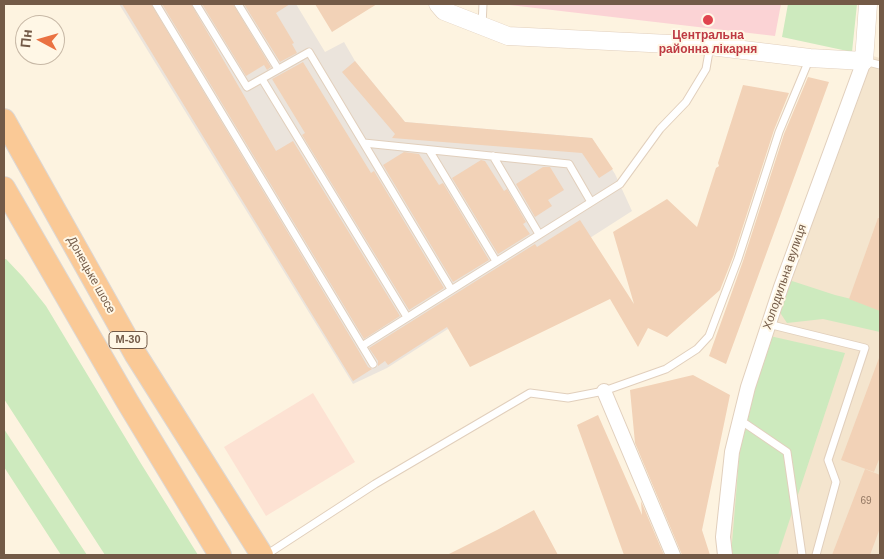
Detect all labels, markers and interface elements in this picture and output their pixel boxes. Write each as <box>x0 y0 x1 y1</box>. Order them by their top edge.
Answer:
marker: Центральна районна лікарня <box>701 13 715 27</box>
north arrow <box>15 15 65 65</box>
text: Пн <box>17 28 35 49</box>
place label: Центральна районна лікарня <box>659 29 757 57</box>
street label: Холодильна вулиця <box>760 222 810 332</box>
street label: Донецьке шосе <box>64 234 118 316</box>
road number: М-30 <box>109 332 147 348</box>
house number: 69 <box>860 495 872 507</box>

